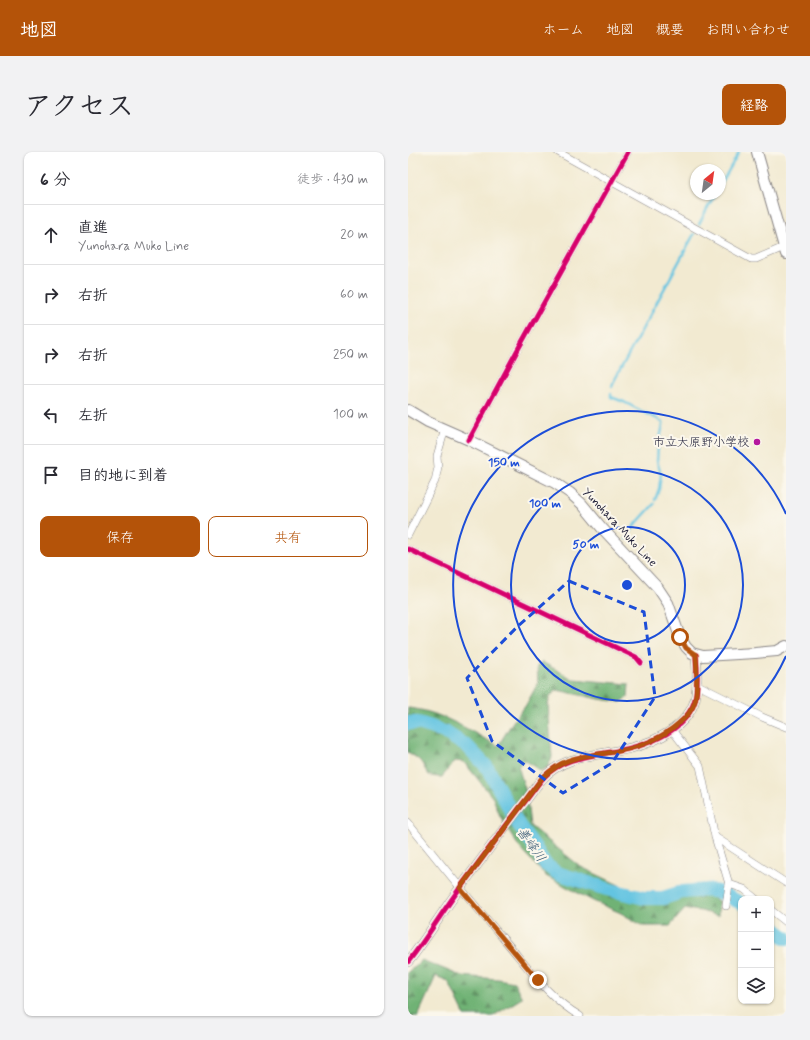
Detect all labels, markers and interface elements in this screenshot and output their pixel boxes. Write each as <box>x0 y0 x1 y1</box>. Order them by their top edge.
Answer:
text: 地図 <box>20 18 58 43</box>
text: ホーム <box>543 21 584 39</box>
text: 地図 <box>606 21 634 39</box>
text: 概要 <box>656 21 684 39</box>
text: お問い合わせ <box>706 21 790 39</box>
button: 経路 <box>722 84 786 125</box>
text: アクセス <box>24 89 134 126</box>
north arrow <box>690 164 726 200</box>
text: 6 分 <box>40 169 70 191</box>
text: 徒歩 · 430 m <box>297 171 368 188</box>
text: 直進 <box>78 218 108 238</box>
icon: ahead <box>40 224 62 246</box>
text: 20 m <box>340 226 368 243</box>
text: Yunohara Muko Line <box>78 238 189 255</box>
icon: right <box>40 284 62 306</box>
text: 右折 <box>78 286 108 306</box>
text: 60 m <box>340 286 368 303</box>
icon: right <box>40 344 62 366</box>
text: 右折 <box>78 346 108 366</box>
text: 250 m <box>333 346 368 363</box>
icon: left <box>40 404 62 426</box>
text: 左折 <box>78 406 108 426</box>
text: 100 m <box>333 406 368 423</box>
place label: 市立大原野小学校 <box>653 435 749 451</box>
marker: 市立大原野小学校 <box>752 437 762 447</box>
text: 150 m <box>488 455 520 471</box>
icon: arrive <box>40 464 62 486</box>
text: 目的地に到着 <box>78 466 168 486</box>
street label: Yunohara Muko Line <box>578 485 660 571</box>
text: 100 m <box>529 496 562 512</box>
button: 保存 <box>40 516 200 557</box>
button: 共有 <box>208 516 368 557</box>
text: 50 m <box>573 537 600 553</box>
centre of rings <box>620 578 634 592</box>
route start <box>671 628 689 646</box>
water label: 善峰川 <box>513 824 549 866</box>
map controls <box>738 896 774 1004</box>
button: + <box>738 896 774 932</box>
button: − <box>738 932 774 968</box>
button: layers <box>738 968 774 1004</box>
route end <box>529 971 547 989</box>

